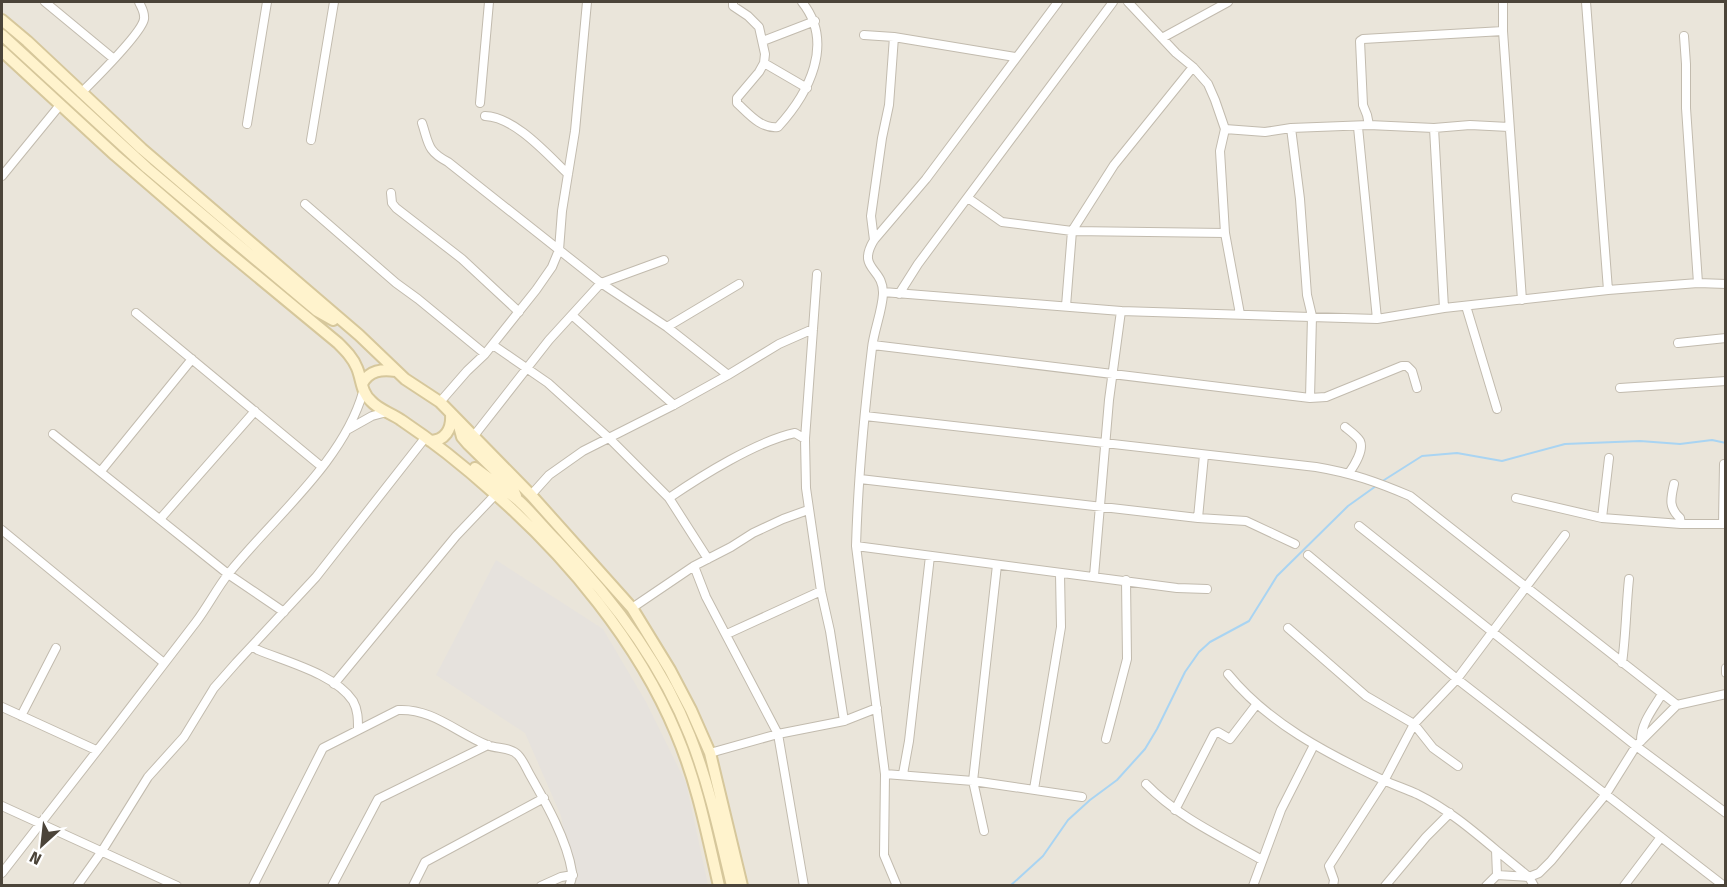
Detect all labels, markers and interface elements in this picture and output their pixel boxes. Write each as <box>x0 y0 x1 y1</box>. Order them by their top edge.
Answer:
north arrow <box>12 815 72 875</box>
text: N <box>26 847 44 869</box>

